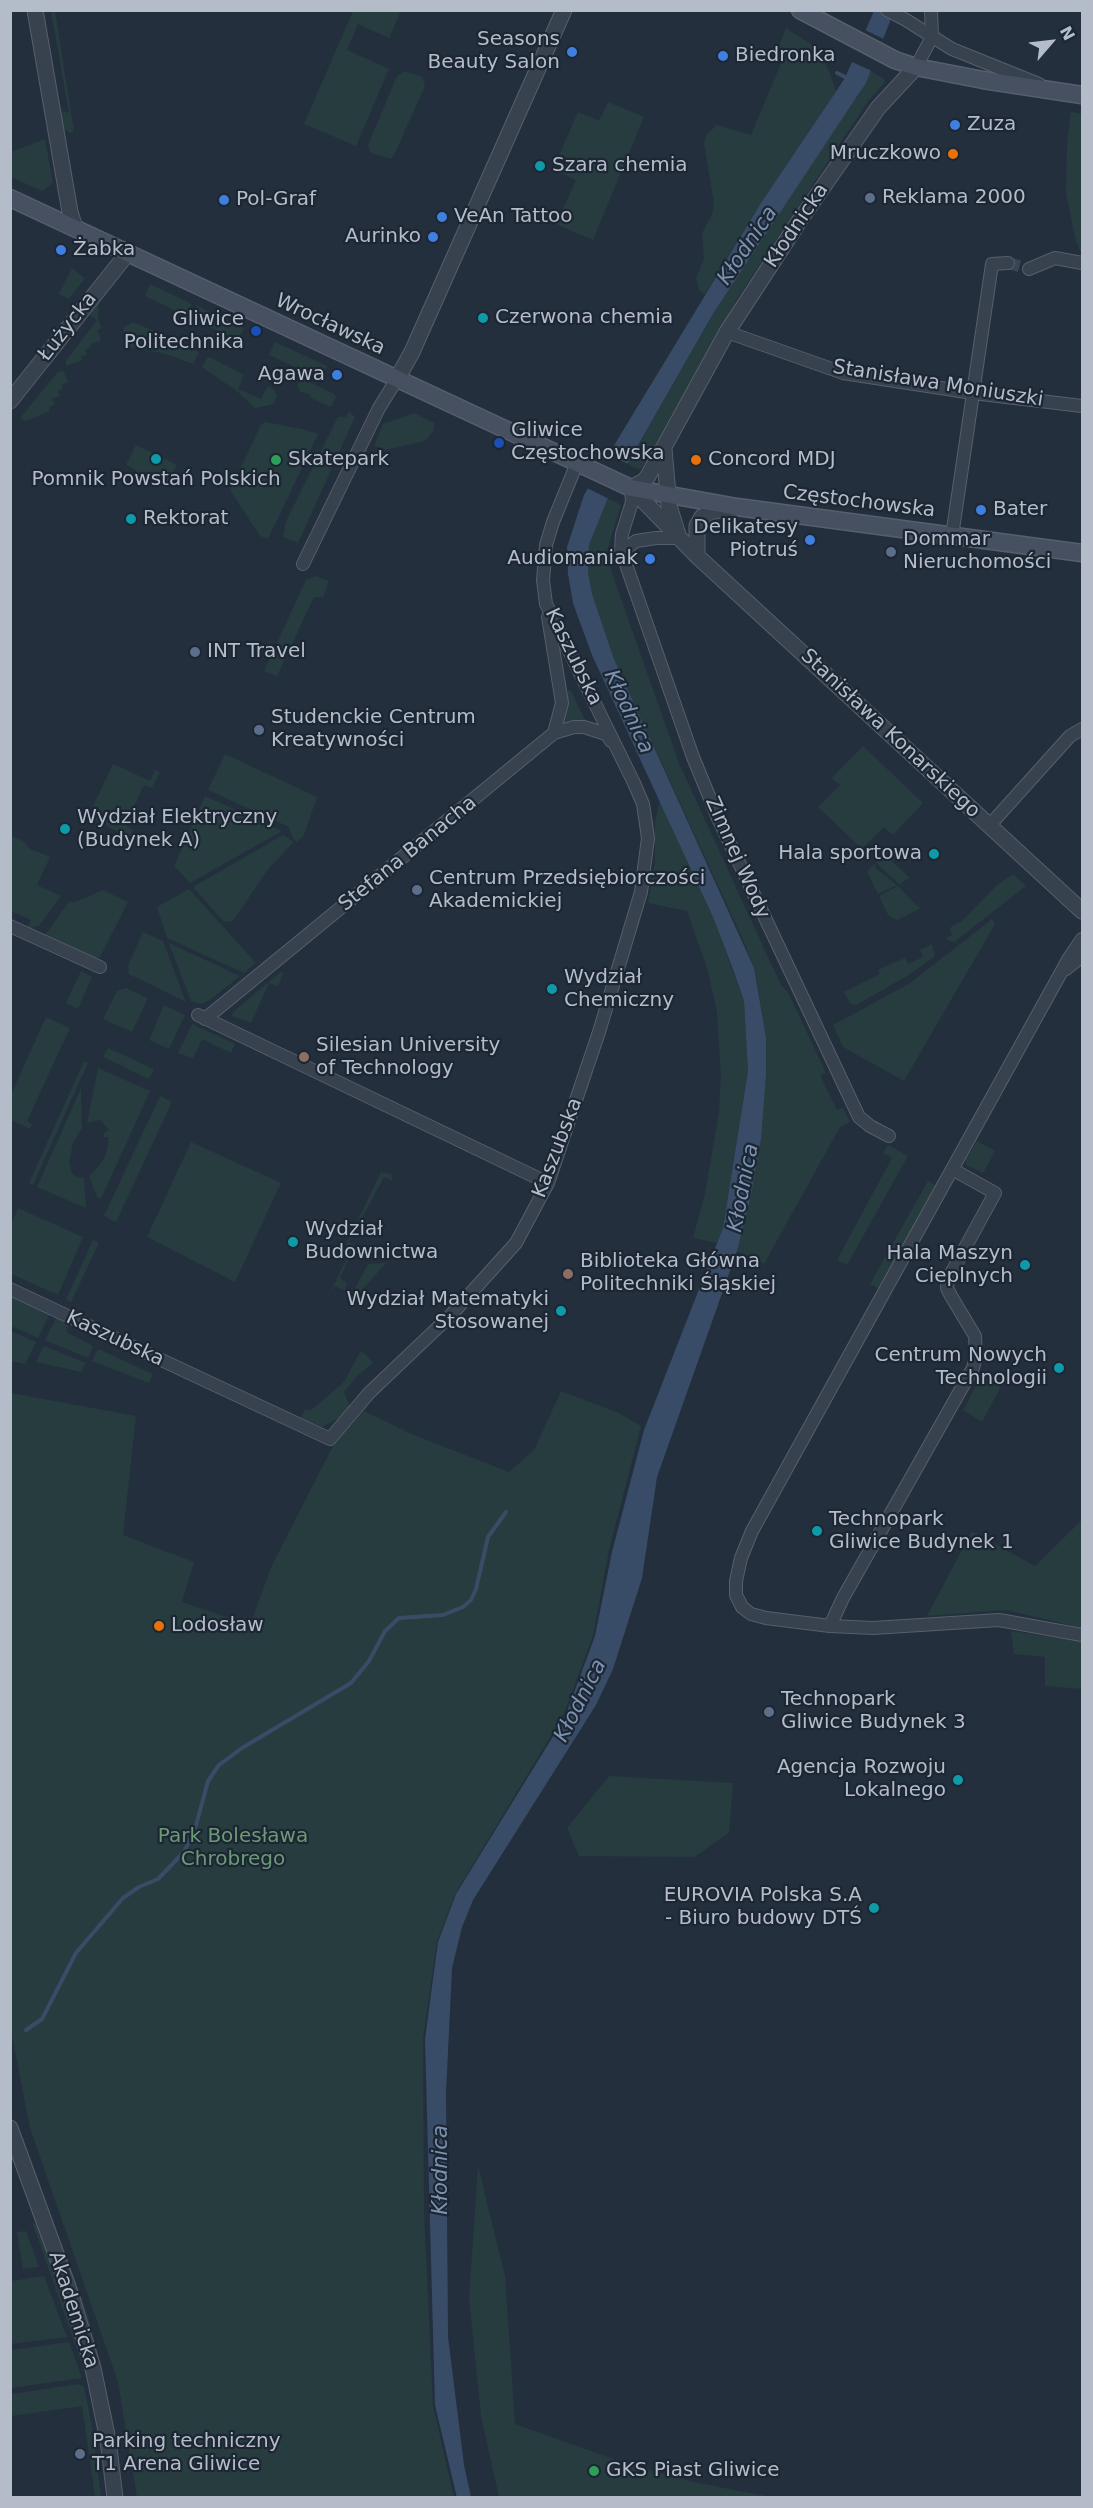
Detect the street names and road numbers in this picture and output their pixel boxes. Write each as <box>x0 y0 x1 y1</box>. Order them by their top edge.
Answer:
street label: Kłodnicka <box>760 179 834 273</box>
street label: Łużycka <box>34 288 102 366</box>
street label: Wrocławska <box>271 289 389 361</box>
street label: Stanisława Moniuszki <box>831 356 1045 412</box>
street label: Częstochowska <box>781 481 937 523</box>
street label: Kaszubska <box>539 604 607 710</box>
street label: Stanisława Konarskiego <box>795 645 985 823</box>
street label: Stefana Banacha <box>334 791 482 917</box>
street label: Zimnej Wody <box>699 793 775 923</box>
street label: Kaszubska <box>528 1095 588 1201</box>
street label: Kaszubska <box>62 1306 168 1372</box>
street label: Akademicka <box>43 2248 103 2372</box>

